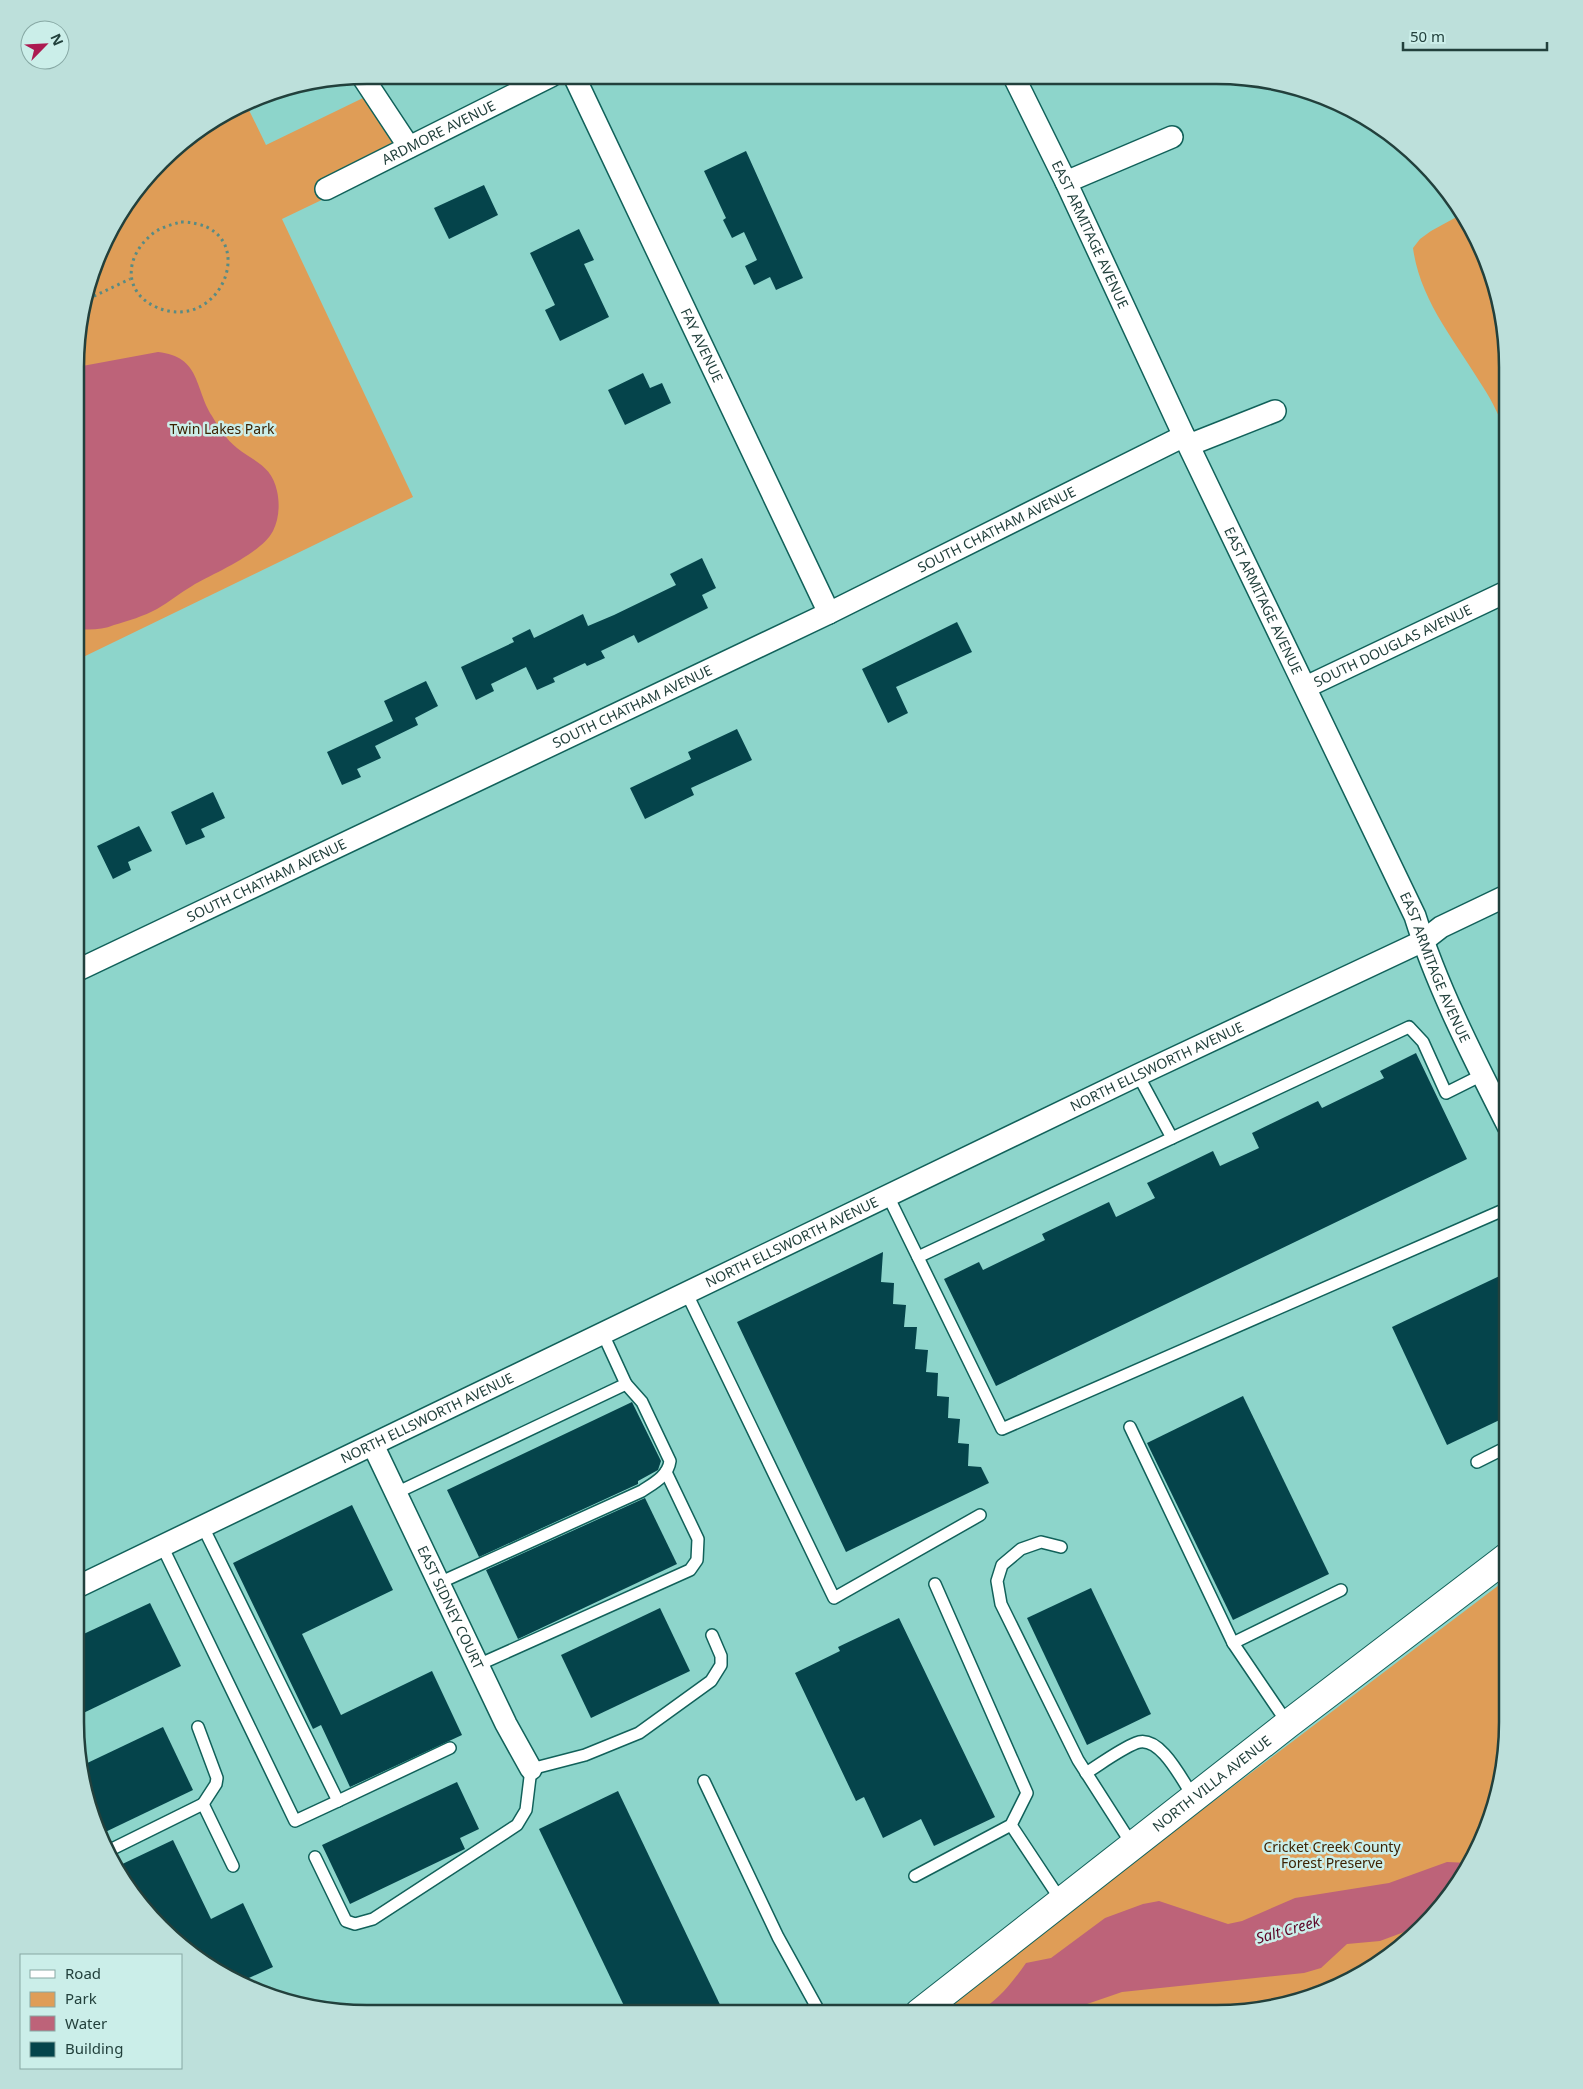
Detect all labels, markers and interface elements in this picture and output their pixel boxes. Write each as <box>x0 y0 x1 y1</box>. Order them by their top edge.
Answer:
north arrow <box>20 20 70 70</box>
scale bar <box>1403 20 1547 52</box>
text: 50 m <box>1410 26 1445 46</box>
text: N <box>46 30 68 49</box>
street label: ARDMORE AVENUE <box>378 95 498 169</box>
street label: EAST ARMITAGE AVENUE <box>1048 157 1133 311</box>
street label: FAY AVENUE <box>677 305 728 385</box>
park label: Twin Lakes Park <box>170 419 275 438</box>
street label: SOUTH CHATHAM AVENUE <box>914 482 1079 576</box>
street label: EAST ARMITAGE AVENUE <box>1220 524 1307 677</box>
street label: SOUTH DOUGLAS AVENUE <box>1310 600 1475 691</box>
street label: SOUTH CHATHAM AVENUE <box>549 660 715 752</box>
street label: SOUTH CHATHAM AVENUE <box>183 834 349 926</box>
street label: EAST ARMITAGE AVENUE <box>1396 889 1475 1046</box>
street label: NORTH ELLSWORTH AVENUE <box>1067 1017 1246 1115</box>
street label: NORTH ELLSWORTH AVENUE <box>702 1192 881 1291</box>
street label: NORTH ELLSWORTH AVENUE <box>337 1368 517 1467</box>
street label: EAST SIDNEY COURT <box>413 1542 489 1672</box>
street label: NORTH VILLA AVENUE <box>1148 1731 1275 1836</box>
park label: Cricket Creek County Forest Preserve <box>1263 1837 1401 1872</box>
water label: Salt Creek <box>1253 1910 1323 1948</box>
legend <box>20 1954 182 2069</box>
text: Road <box>65 1963 101 1983</box>
text: Park <box>65 1988 97 2008</box>
text: Water <box>65 2013 107 2033</box>
text: Building <box>65 2038 123 2058</box>

